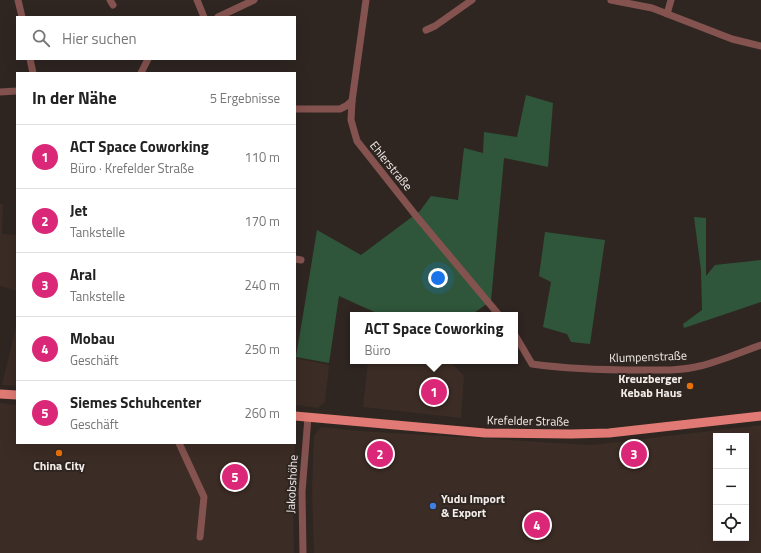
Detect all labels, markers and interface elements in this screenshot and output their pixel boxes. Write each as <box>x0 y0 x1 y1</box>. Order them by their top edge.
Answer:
search box <box>16 16 296 60</box>
icon: search <box>30 27 52 49</box>
text: Hier suchen <box>62 27 137 50</box>
text: In der Nähe <box>32 85 117 111</box>
text: 5 Ergebnisse <box>210 88 280 108</box>
text: ACT Space Coworking <box>70 135 209 158</box>
street label: Ehlerstraße <box>365 137 417 195</box>
text: 1 <box>41 147 49 167</box>
text: 110 m <box>244 147 280 167</box>
text: Büro · Krefelder Straße <box>70 158 194 178</box>
text: Jet <box>70 199 88 222</box>
text: 2 <box>41 211 49 231</box>
text: 170 m <box>244 211 280 231</box>
text: Tankstelle <box>70 222 125 242</box>
text: Aral <box>70 263 96 286</box>
your location <box>428 268 448 288</box>
text: 3 <box>41 275 49 295</box>
text: 240 m <box>244 275 280 295</box>
text: Tankstelle <box>70 286 125 306</box>
popup <box>350 312 518 364</box>
text: ACT Space Coworking <box>365 317 503 340</box>
text: Mobau <box>70 327 115 350</box>
text: 4 <box>41 339 49 359</box>
text: 250 m <box>244 339 280 359</box>
text: Büro <box>365 340 391 360</box>
street label: Klumpenstraße <box>609 346 687 367</box>
text: Geschäft <box>70 350 119 370</box>
place label: Kreuzberger Kebab Haus <box>618 369 683 402</box>
pin: 1 <box>421 377 447 407</box>
marker: Kreuzberger Kebab Haus <box>685 381 695 391</box>
text: Siemes Schuhcenter <box>70 391 201 414</box>
text: 5 <box>41 403 49 423</box>
text: 260 m <box>244 403 280 423</box>
street label: Krefelder Straße <box>487 410 569 431</box>
text: Geschäft <box>70 414 119 434</box>
map controls <box>713 433 749 541</box>
button: + <box>713 433 749 469</box>
pin: 2 <box>367 439 393 469</box>
pin: 3 <box>621 439 647 469</box>
marker: China City <box>54 448 64 458</box>
street label: Jakobshöhe <box>280 454 303 514</box>
place label: China City <box>33 456 85 475</box>
pin: 5 <box>222 462 248 492</box>
button: − <box>713 469 749 505</box>
place label: Yudu Import & Export <box>441 489 505 522</box>
marker: Yudu Import & Export <box>428 501 438 511</box>
button: locate <box>713 505 749 541</box>
pin: 4 <box>524 510 550 540</box>

